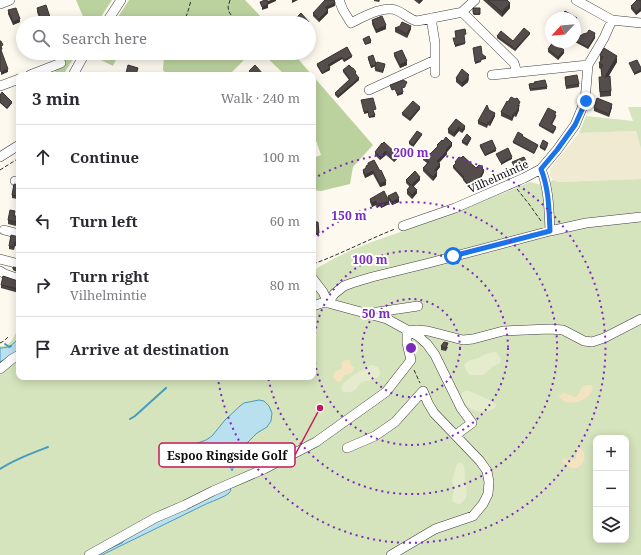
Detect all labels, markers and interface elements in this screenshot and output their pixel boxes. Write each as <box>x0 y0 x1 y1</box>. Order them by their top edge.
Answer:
north arrow <box>545 12 581 48</box>
search box <box>16 16 316 60</box>
icon: search <box>30 27 52 49</box>
text: Search here <box>62 28 147 48</box>
text: 3 min <box>32 87 80 110</box>
text: Walk · 240 m <box>221 89 300 107</box>
route end <box>577 92 595 110</box>
text: 200 m <box>393 144 429 161</box>
icon: ahead <box>32 146 54 168</box>
text: Continue <box>70 147 139 167</box>
text: 100 m <box>263 148 300 166</box>
street label: Vilhelmintie <box>465 156 531 196</box>
text: 150 m <box>331 207 367 224</box>
icon: left <box>32 210 54 232</box>
text: Turn left <box>70 211 138 231</box>
text: 60 m <box>270 212 300 230</box>
route start <box>444 247 462 265</box>
text: 100 m <box>352 251 388 268</box>
text: Turn right <box>70 266 149 286</box>
icon: right <box>32 274 54 296</box>
text: 80 m <box>270 276 300 294</box>
text: Vilhelmintie <box>70 286 147 304</box>
text: 50 m <box>362 305 390 322</box>
icon: arrive <box>32 338 54 360</box>
text: Arrive at destination <box>70 339 229 359</box>
centre of rings <box>404 341 418 355</box>
map controls <box>593 435 629 543</box>
button: + <box>593 435 629 471</box>
callout: Espoo Ringside Golf <box>159 443 295 467</box>
text: Espoo Ringside Golf <box>167 447 288 464</box>
button: − <box>593 471 629 507</box>
button: layers <box>593 507 629 543</box>

